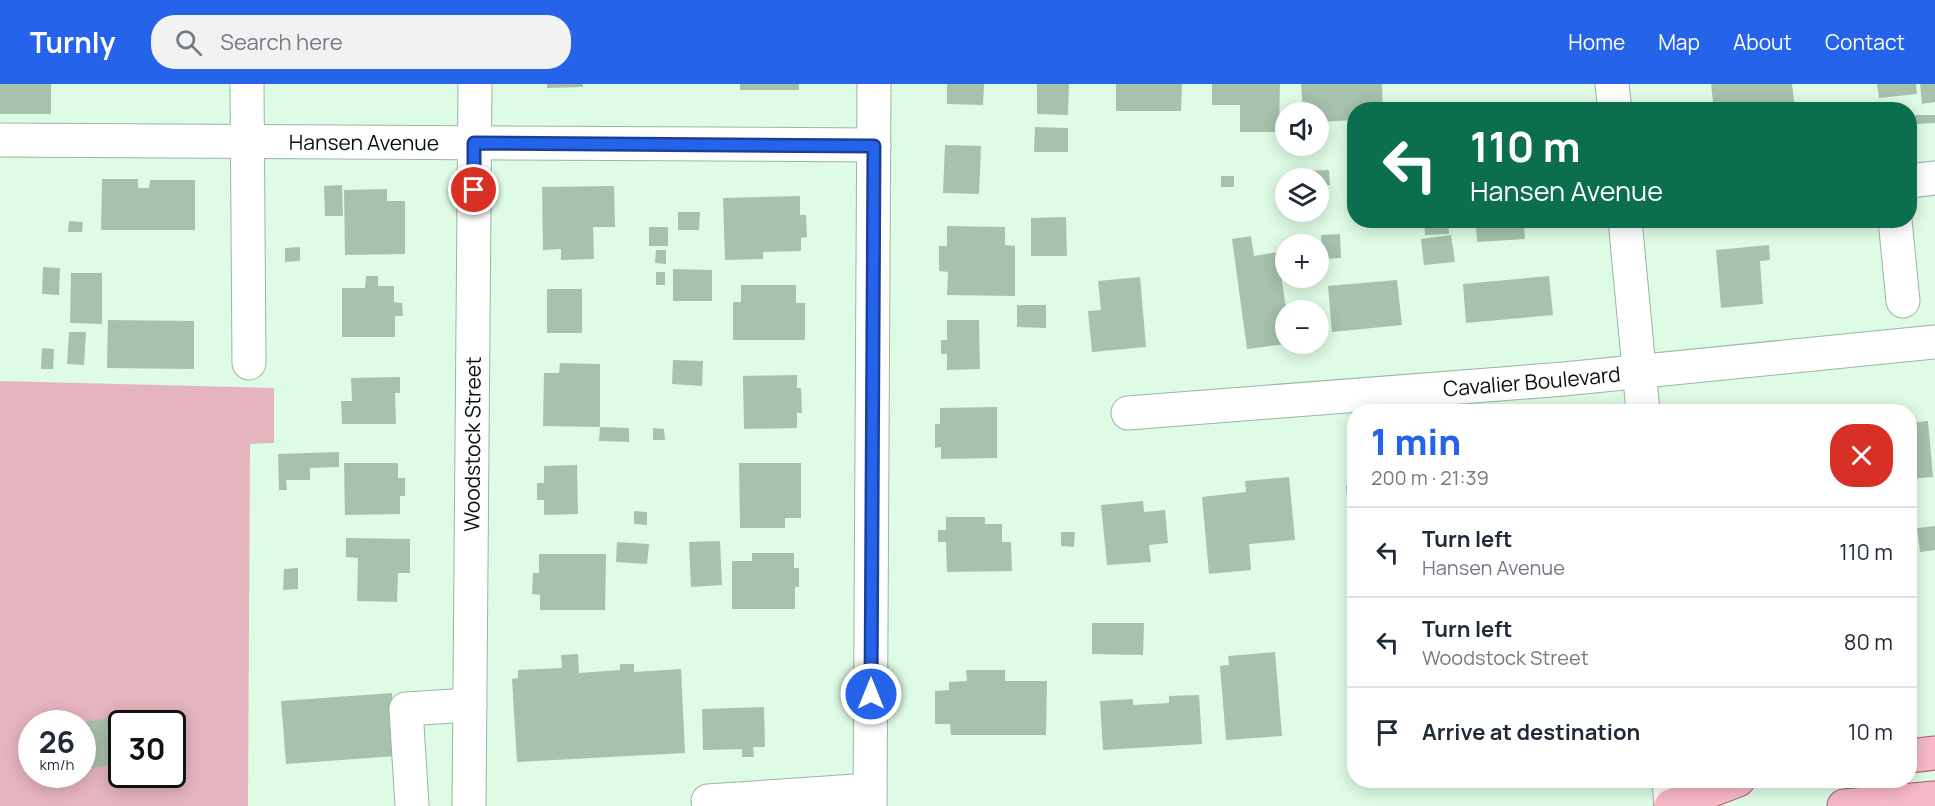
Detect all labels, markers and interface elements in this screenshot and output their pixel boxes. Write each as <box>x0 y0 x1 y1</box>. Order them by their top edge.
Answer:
search box <box>151 15 571 69</box>
text: Turnly <box>30 23 115 61</box>
icon: search <box>172 26 205 59</box>
text: Search here <box>220 27 343 57</box>
text: Home <box>1568 28 1625 56</box>
text: Map <box>1658 28 1700 56</box>
text: About <box>1733 28 1792 56</box>
text: Contact <box>1825 28 1905 56</box>
map controls <box>1275 102 1329 354</box>
button: sound <box>1275 102 1329 156</box>
text: 110 m <box>1470 117 1581 175</box>
icon: left <box>1371 126 1449 204</box>
street label: Hansen Avenue <box>289 128 439 157</box>
pin <box>448 164 499 215</box>
button: layers <box>1275 168 1329 222</box>
text: Hansen Avenue <box>1470 172 1663 209</box>
icon: arrive <box>457 173 490 206</box>
button: + <box>1275 234 1329 288</box>
button: − <box>1275 300 1329 354</box>
street label: Woodstock Street <box>457 356 487 532</box>
street label: Cavalier Boulevard <box>1442 359 1622 402</box>
text: 1 min <box>1371 417 1461 466</box>
button: close <box>1830 424 1893 487</box>
text: 200 m · 21:39 <box>1371 464 1489 491</box>
text: Turn left <box>1422 524 1512 554</box>
icon: left <box>1371 536 1404 569</box>
text: 110 m <box>1839 537 1893 567</box>
text: Hansen Avenue <box>1422 554 1565 581</box>
text: Turn left <box>1422 614 1512 644</box>
icon: left <box>1371 626 1404 659</box>
text: 80 m <box>1844 627 1893 657</box>
text: Woodstock Street <box>1422 644 1589 671</box>
position arrow <box>839 662 903 726</box>
speed limit sign: 30 <box>108 710 186 788</box>
icon: arrive <box>1371 716 1404 749</box>
text: Arrive at destination <box>1422 717 1640 747</box>
text: 10 m <box>1848 717 1893 747</box>
text: 26 <box>39 721 75 762</box>
text: km/h <box>40 754 74 775</box>

